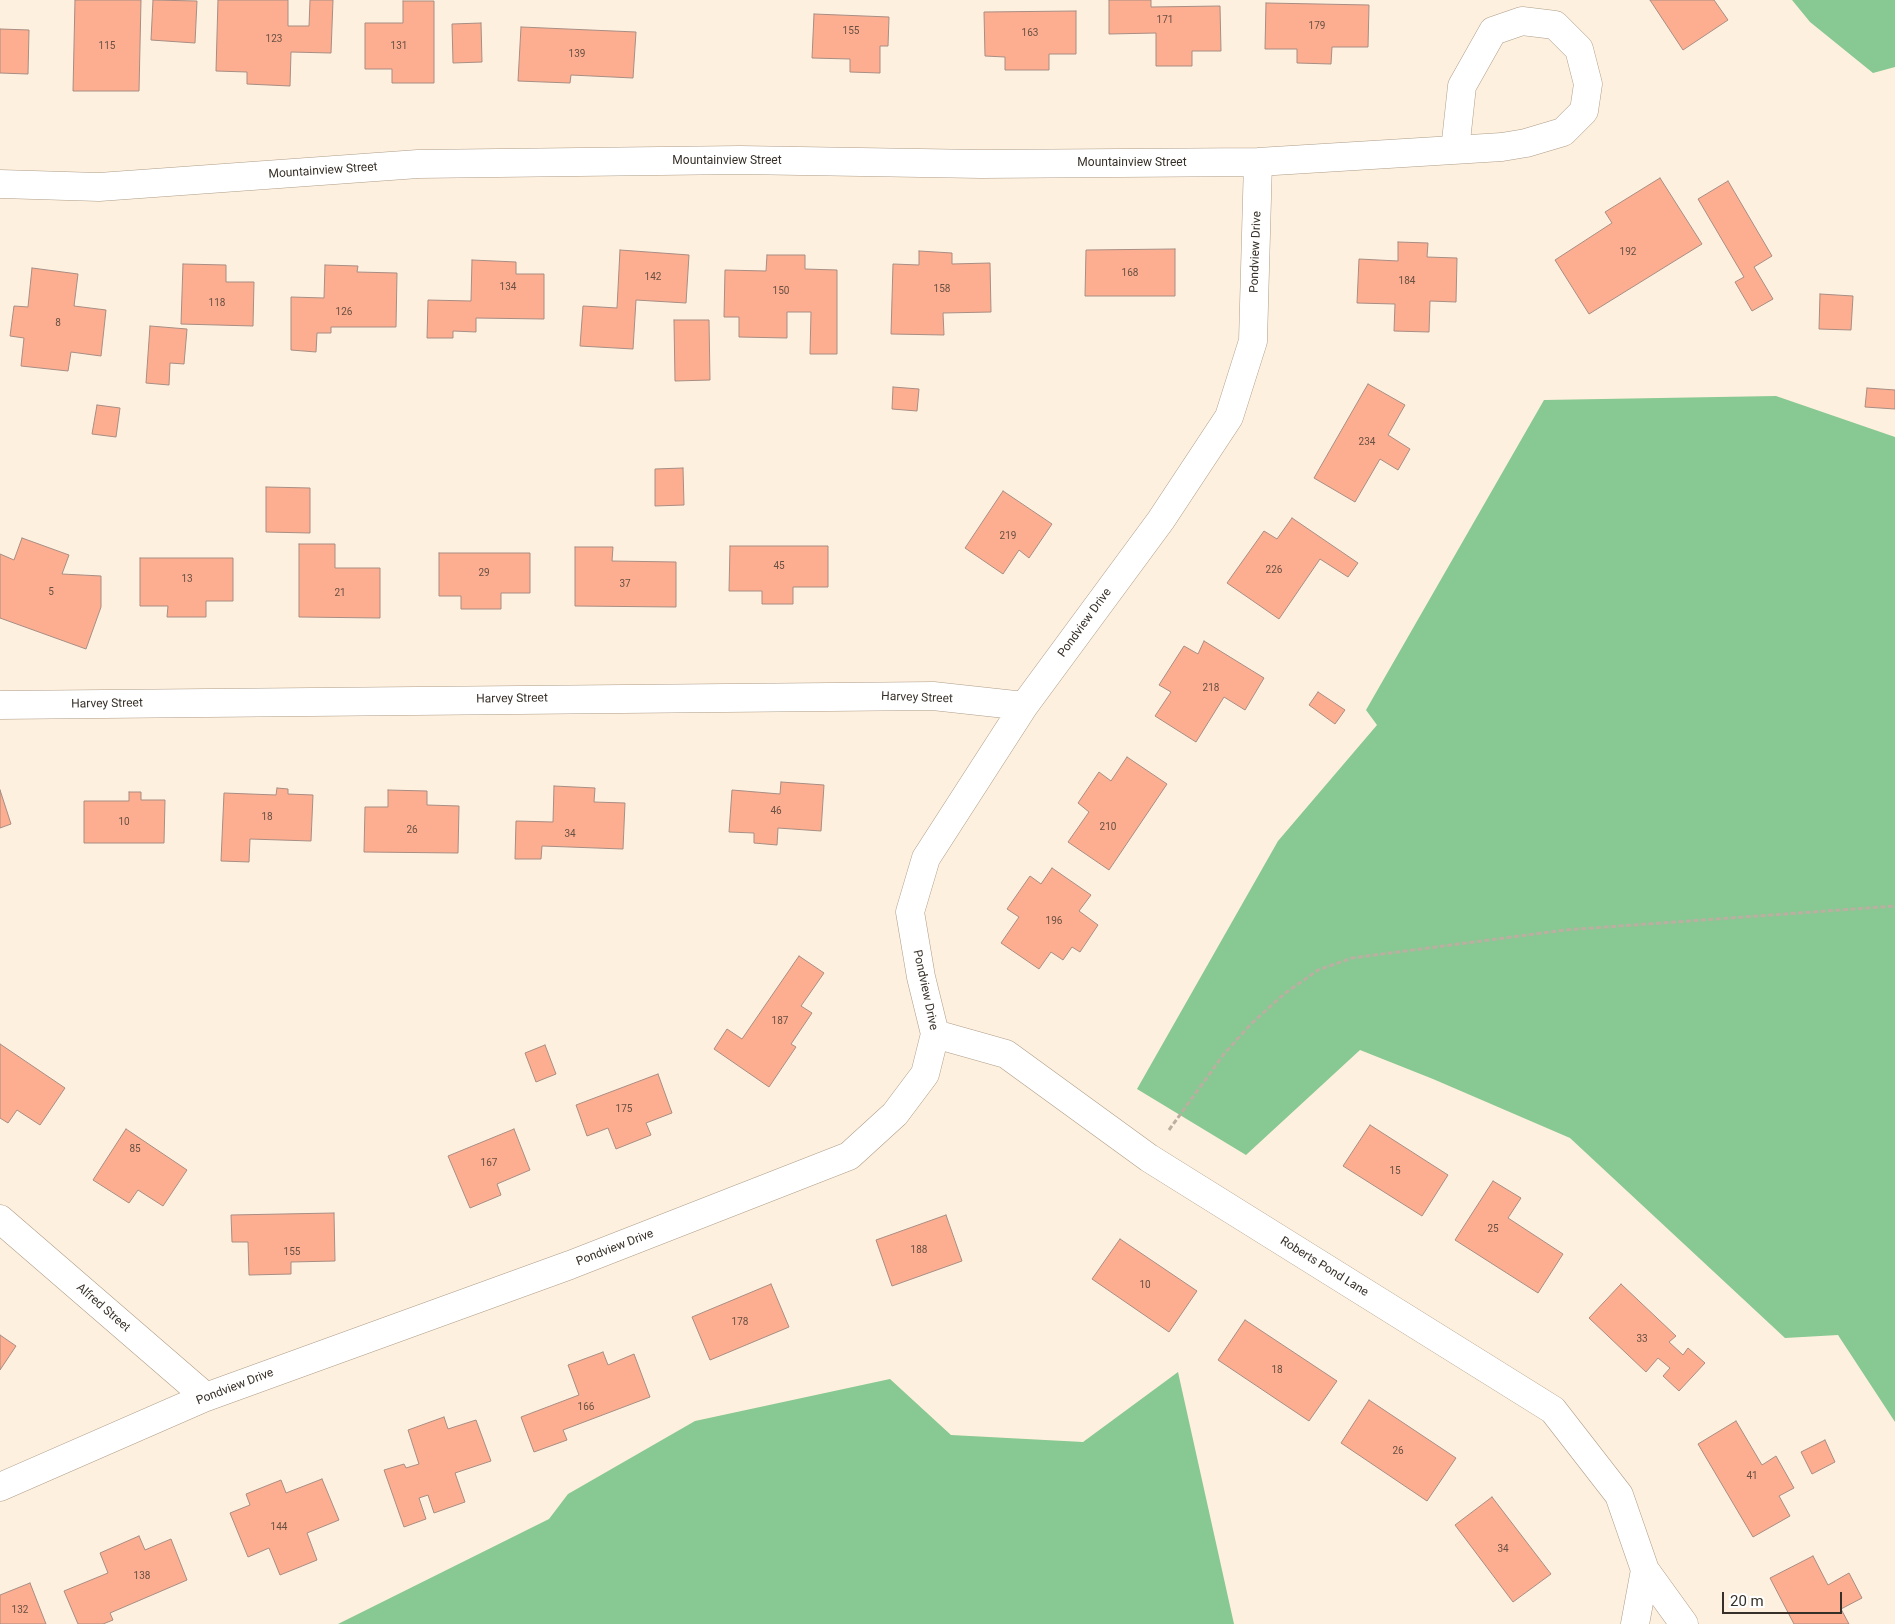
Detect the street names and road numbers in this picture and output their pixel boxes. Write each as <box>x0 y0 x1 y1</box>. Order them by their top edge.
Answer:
street label: Mountainview Street <box>672 154 782 168</box>
street label: Mountainview Street <box>1077 156 1187 170</box>
street label: Mountainview Street <box>268 160 378 182</box>
street label: Pondview Drive <box>1247 211 1265 293</box>
street label: Pondview Drive <box>1055 586 1115 660</box>
street label: Harvey Street <box>881 690 953 706</box>
street label: Harvey Street <box>476 691 548 707</box>
street label: Harvey Street <box>71 696 143 712</box>
street label: Pondview Drive <box>909 949 941 1031</box>
street label: Pondview Drive <box>574 1227 656 1269</box>
street label: Roberts Pond Lane <box>1277 1234 1371 1300</box>
street label: Alfred Street <box>73 1281 133 1335</box>
street label: Pondview Drive <box>194 1366 276 1408</box>

